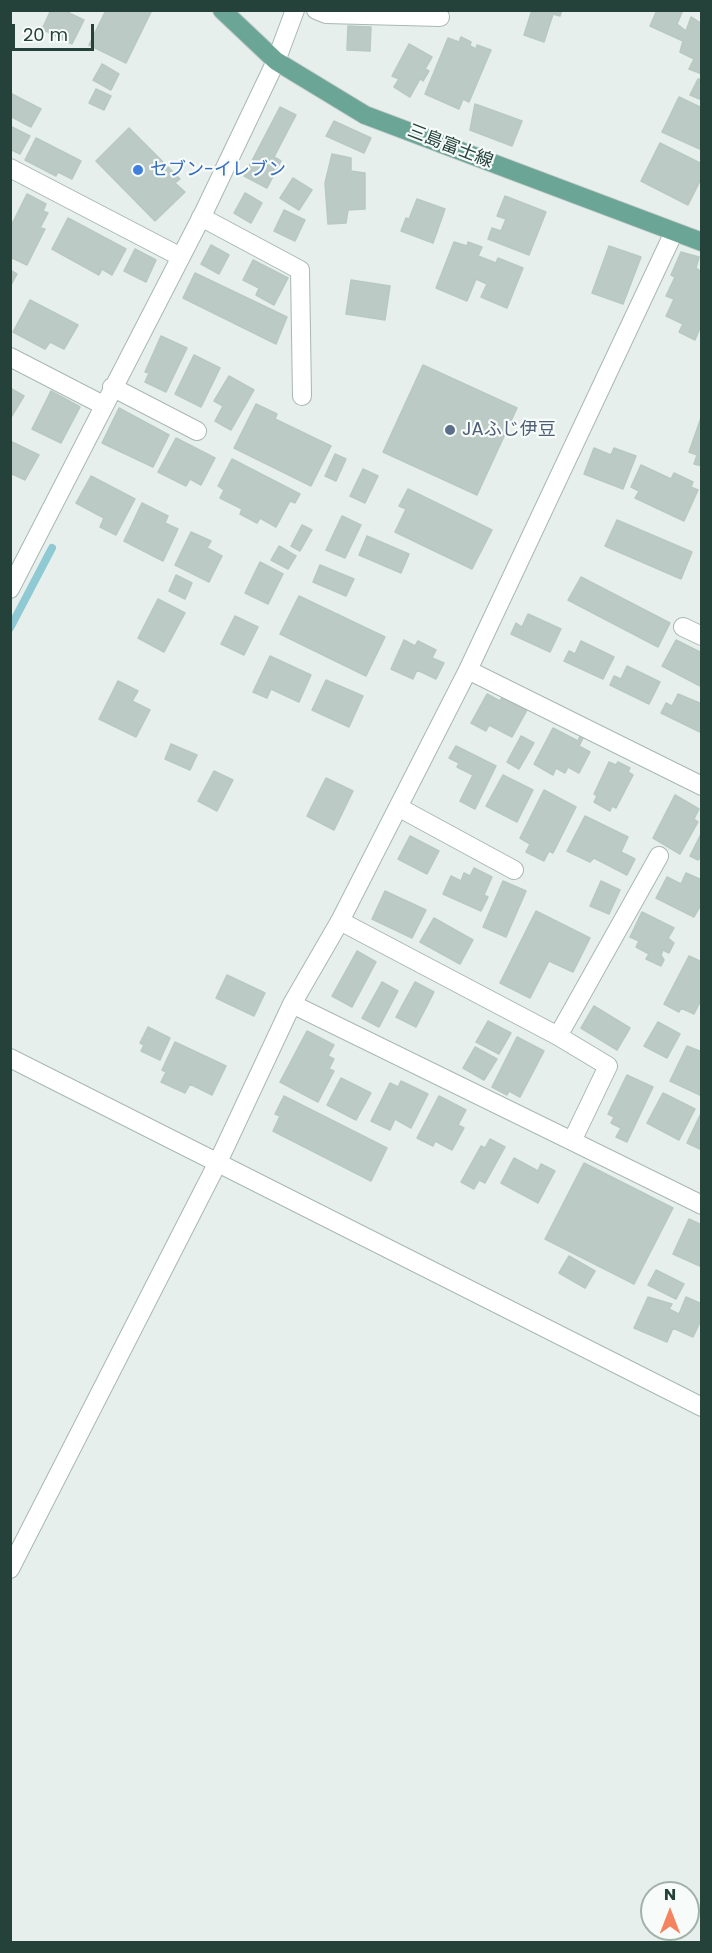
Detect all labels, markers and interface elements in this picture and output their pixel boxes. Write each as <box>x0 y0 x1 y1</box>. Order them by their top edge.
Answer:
scale bar <box>15 12 98 50</box>
text: 20 m <box>23 22 68 47</box>
street label: 三島富士線 <box>404 121 496 173</box>
place label: セブン-イレブン <box>150 159 286 181</box>
marker: セブン-イレブン <box>131 163 145 177</box>
place label: JAふじ伊豆 <box>462 419 556 441</box>
marker: JAふじ伊豆 <box>443 423 457 437</box>
north arrow <box>640 1881 700 1941</box>
text: N <box>664 1883 676 1906</box>

